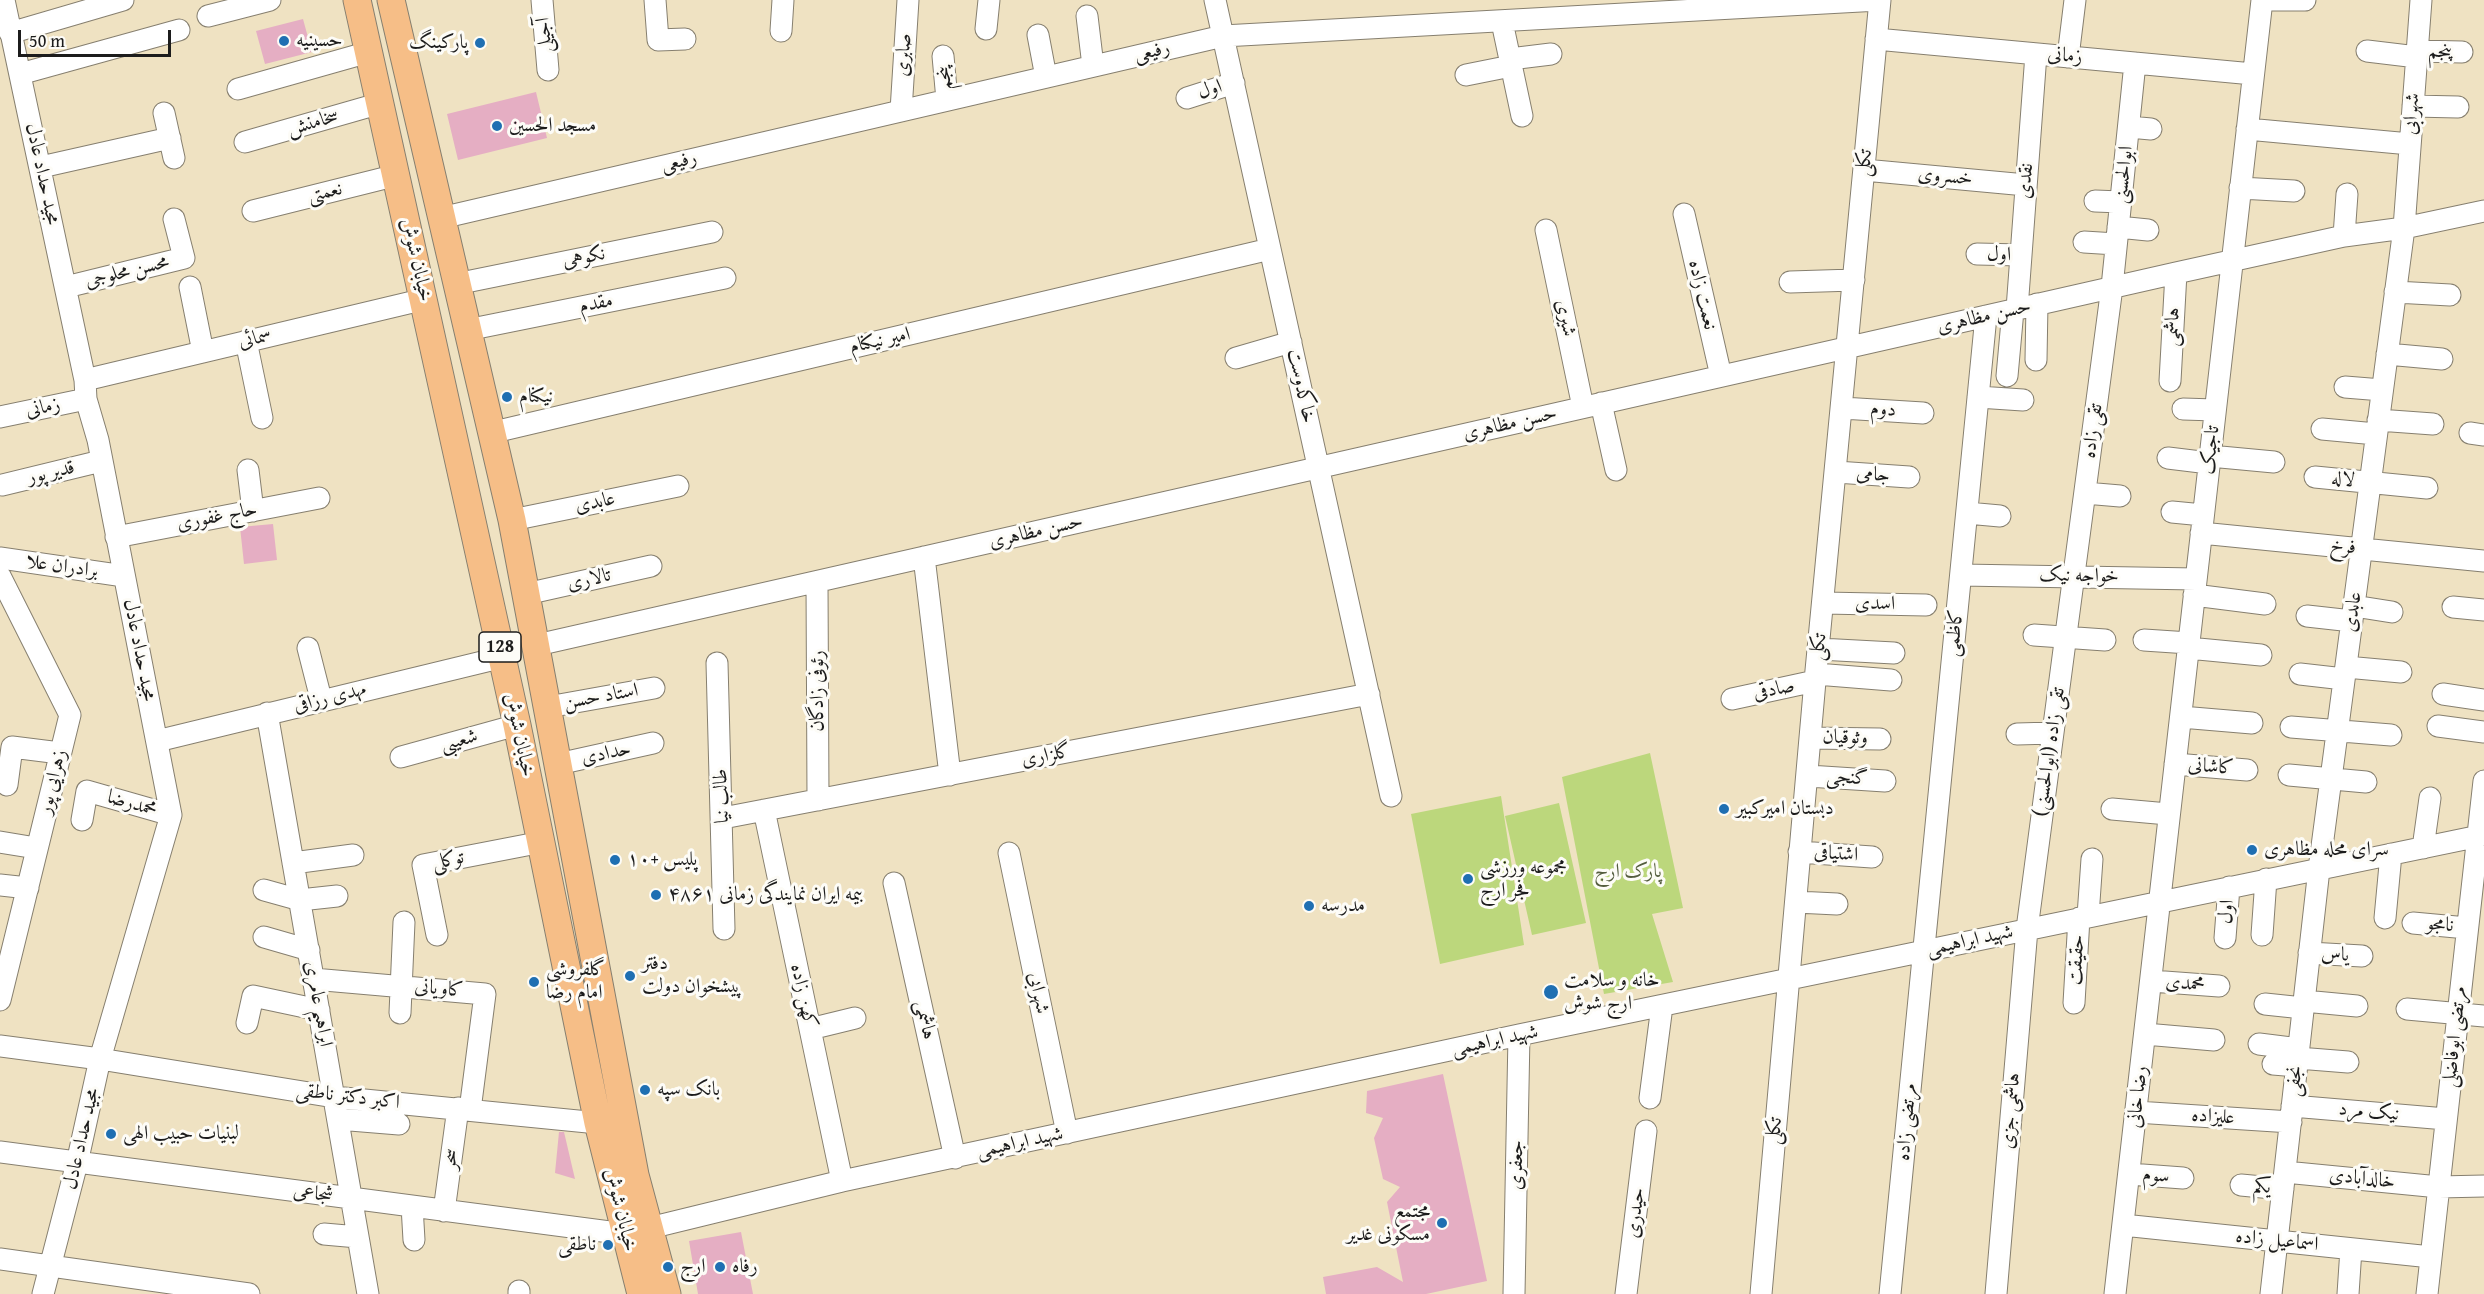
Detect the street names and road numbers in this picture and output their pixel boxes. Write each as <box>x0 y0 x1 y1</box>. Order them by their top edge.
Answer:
street label: آجیلی <box>531 16 559 54</box>
street label: صابری <box>891 33 917 77</box>
street label: رفیعی <box>1132 36 1172 68</box>
street label: پنجم <box>2428 40 2452 64</box>
street label: زمانی <box>2047 43 2083 69</box>
street label: پنجم <box>932 65 958 91</box>
street label: اول <box>1195 75 1225 105</box>
street label: شهرابی <box>2399 92 2425 136</box>
street label: سخامنش <box>284 104 342 142</box>
street label: مجید حداد عادل <box>19 121 65 227</box>
street label: ابوالحسنی <box>2109 145 2139 205</box>
street label: رفیعی <box>659 146 699 178</box>
street label: تکلی <box>1852 148 1878 178</box>
street label: نقدی <box>2013 162 2039 200</box>
street label: خسروی <box>1917 163 1973 191</box>
street label: نعمتی <box>305 177 345 209</box>
street label: خیابان شوش <box>395 216 437 304</box>
street label: نکوهی <box>561 242 607 274</box>
street label: اول <box>1987 243 2011 267</box>
street label: محسن محلوجی <box>83 250 171 294</box>
street label: نعمت زاده <box>1682 258 1722 332</box>
street label: مقدم <box>577 289 615 319</box>
street label: حسن مظاهری <box>1935 295 2033 339</box>
street label: شیری <box>1549 297 1581 339</box>
street label: هاشمی <box>2160 307 2186 347</box>
street label: امیر نیکنام <box>847 322 913 360</box>
street label: سمائی <box>236 323 274 355</box>
street label: خاکدوست <box>1281 347 1321 425</box>
street label: زمانی <box>23 393 63 423</box>
street label: دوم <box>1869 397 1897 423</box>
street label: حسن مظاهری <box>1461 402 1559 446</box>
street label: تقی زاده <box>2077 402 2109 460</box>
street label: تاجیک <box>2197 424 2225 476</box>
street label: قدیر پور <box>25 456 77 490</box>
street label: جامی <box>1855 462 1891 488</box>
street label: لاله <box>2330 467 2356 493</box>
street label: عابدی <box>573 487 617 519</box>
street label: حاج غفوری <box>175 497 259 537</box>
street label: حسن مظاهری <box>987 510 1085 554</box>
street label: فرخ <box>2329 534 2357 560</box>
street label: برادران علا <box>24 550 100 584</box>
street label: تالاری <box>565 563 613 597</box>
street label: خواجه نیک <box>2039 563 2119 589</box>
street label: عابدی <box>2338 590 2368 634</box>
street label: اسدی <box>1855 592 1895 616</box>
street label: مجید حداد عادل <box>117 597 161 703</box>
street label: کاظمی <box>1941 608 1969 658</box>
road number: 128 <box>479 632 521 662</box>
street label: تکلی <box>1805 632 1833 662</box>
street label: رئوفی زادگان <box>806 650 830 732</box>
street label: صادقی <box>1751 674 1797 706</box>
street label: مهدی رزاقی <box>291 677 369 719</box>
street label: استاد حسن <box>562 679 640 715</box>
street label: تقی زاده (ابوالحسنی) <box>2029 686 2071 818</box>
street label: خیابان شوش <box>498 691 540 779</box>
street label: شعیبی <box>437 724 481 758</box>
street label: وثوقیان <box>1822 726 1868 750</box>
street label: حدادی <box>579 737 633 771</box>
street label: گلزاری <box>1019 739 1073 773</box>
street label: زهرایی پور <box>33 747 73 817</box>
street label: کاشانی <box>2187 753 2235 781</box>
street label: گنجی <box>1825 765 1869 791</box>
street label: طالب نیا <box>709 768 735 824</box>
street label: محمدرضا <box>104 785 160 823</box>
street label: اشتیاقی <box>1813 840 1859 868</box>
street label: توکلی <box>429 846 467 876</box>
street label: اول <box>2214 899 2240 925</box>
street label: نامجو <box>2425 912 2455 938</box>
street label: شهید ابراهیمی <box>1925 920 2015 962</box>
street label: حقیقت <box>2064 934 2090 986</box>
street label: یاس <box>2320 942 2350 968</box>
street label: ابراهیم عامری <box>299 959 337 1049</box>
street label: کهن زاده <box>785 962 821 1030</box>
street label: شهرابی <box>1022 970 1054 1016</box>
street label: محمدی <box>2165 971 2205 997</box>
street label: کاویانی <box>413 975 465 1003</box>
street label: مرتضی ابوفاضلی <box>2438 985 2472 1089</box>
street label: هاشمی <box>909 998 941 1042</box>
street label: شهید ابراهیمی <box>1450 1020 1540 1062</box>
street label: نجفی <box>2281 1064 2309 1098</box>
street label: رضا خانی <box>2123 1065 2153 1129</box>
street label: هاشمی جزی <box>1996 1072 2026 1150</box>
street label: اکبر دکتر ناطقی <box>295 1079 401 1115</box>
street label: مرتضی زاده <box>1892 1082 1922 1162</box>
street label: مجید حداد عادل <box>59 1086 105 1192</box>
street label: نیک مرد <box>2337 1097 2401 1127</box>
street label: علیزاده <box>2190 1104 2236 1130</box>
street label: تکلی <box>1762 1116 1788 1146</box>
street label: شهید ابراهیمی <box>975 1122 1065 1164</box>
street label: جعفری <box>1505 1140 1529 1190</box>
street label: سحر <box>438 1147 464 1171</box>
street label: سوم <box>2141 1163 2171 1189</box>
street label: خالدآبادی <box>2328 1164 2396 1194</box>
street label: خیابان شوش <box>598 1166 642 1254</box>
street label: یکم <box>2252 1174 2272 1200</box>
street label: شجاعی <box>292 1180 334 1208</box>
street label: حیدری <box>1621 1186 1651 1240</box>
street label: اسماعیل زاده <box>2234 1225 2320 1257</box>

